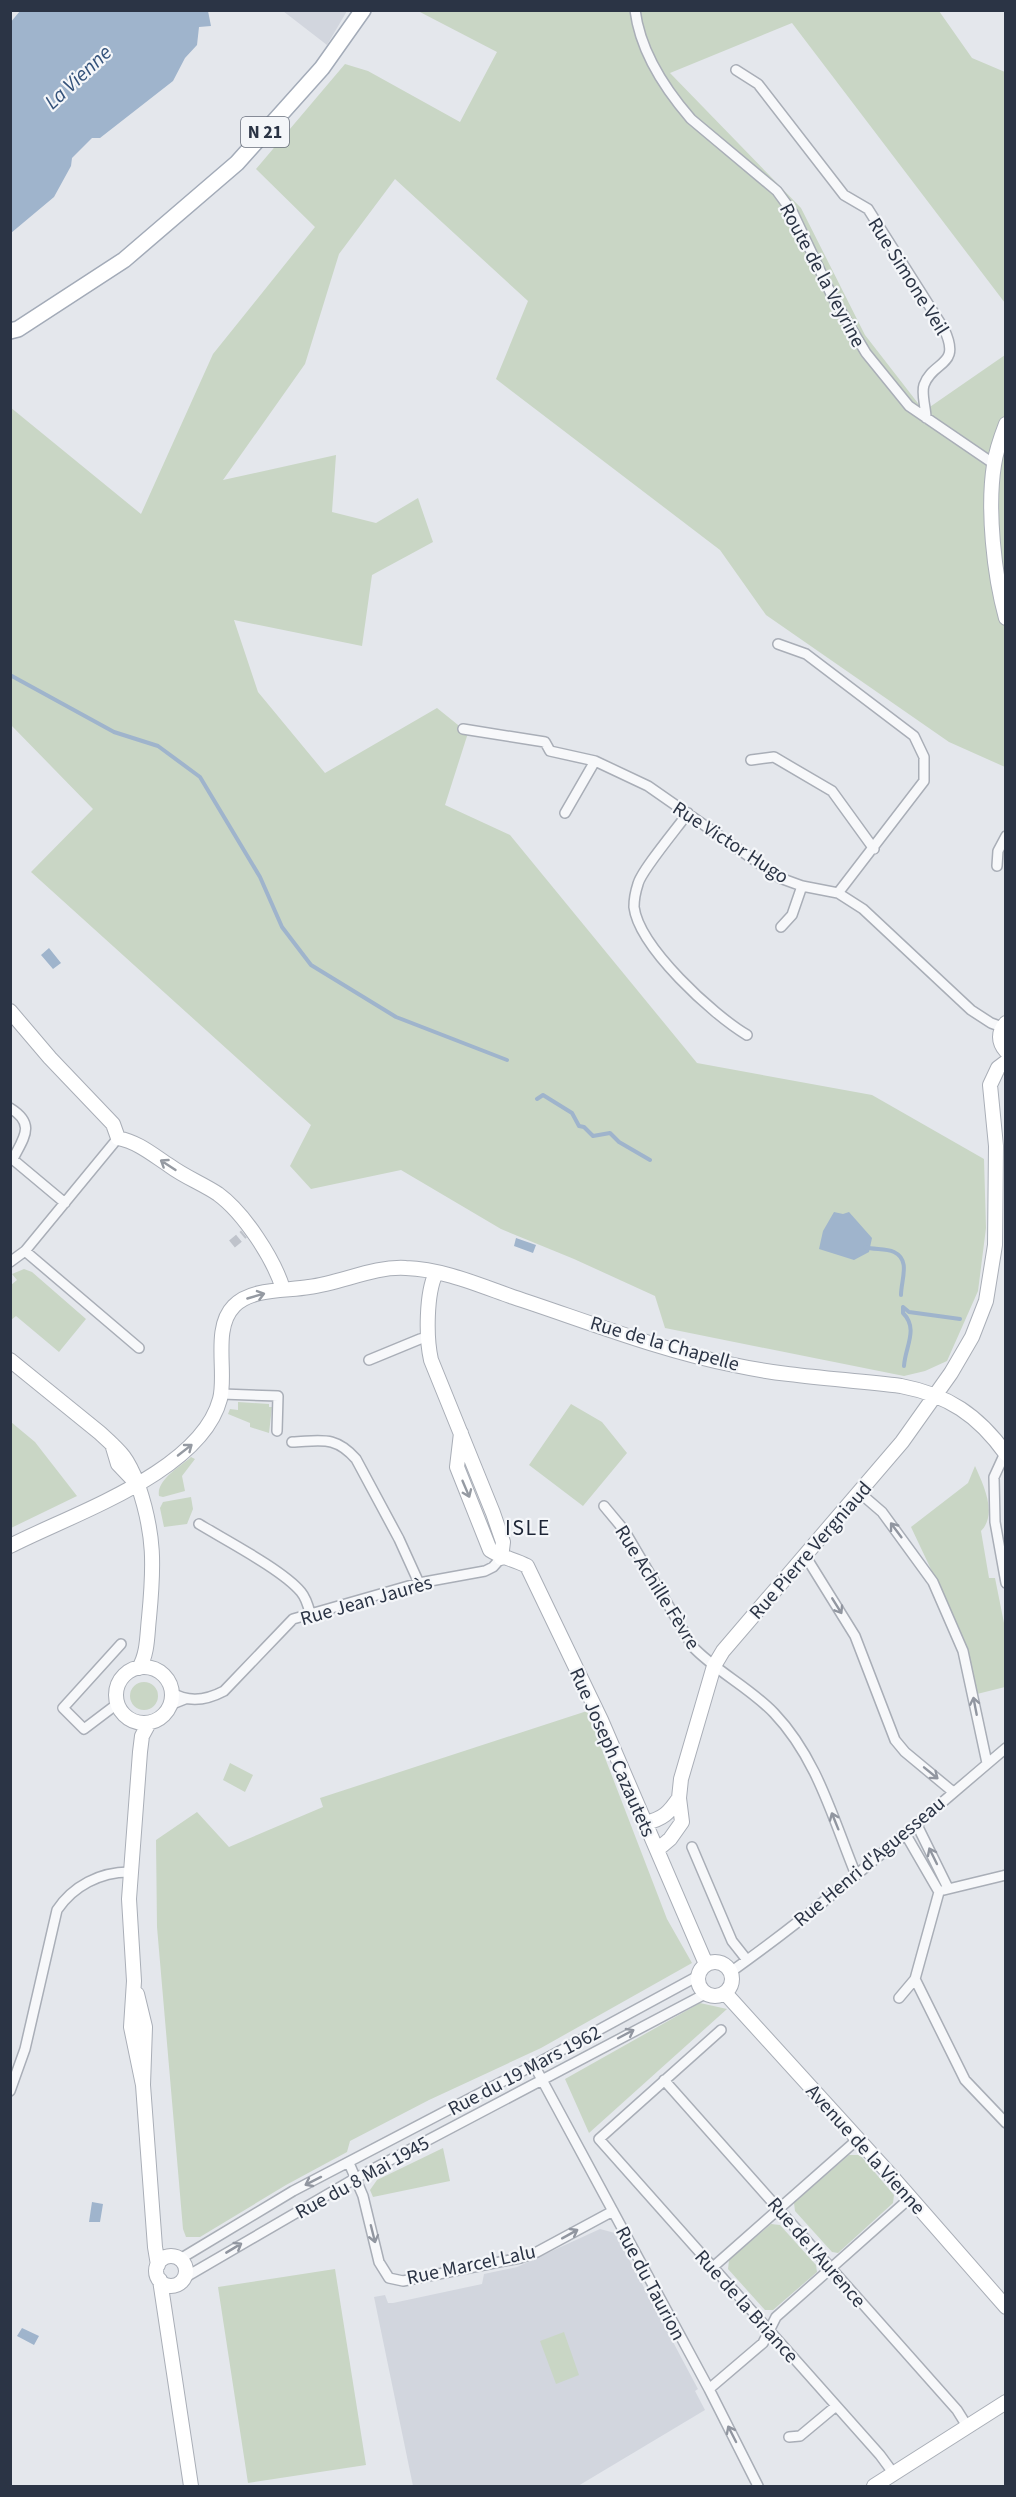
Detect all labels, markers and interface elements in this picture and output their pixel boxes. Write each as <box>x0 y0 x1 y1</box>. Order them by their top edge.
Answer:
water label: La Vienne <box>38 38 118 116</box>
road number: N 21 <box>241 117 289 147</box>
street label: Route de la Veyrine <box>772 198 872 353</box>
street label: Rue Simone Veil <box>861 212 956 341</box>
street label: Rue Victor Hugo <box>667 795 794 891</box>
one-way arrow <box>160 1159 177 1172</box>
one-way arrow <box>246 1290 265 1301</box>
street label: Rue de la Chapelle <box>587 1309 743 1379</box>
one-way arrow <box>176 1443 192 1456</box>
street label: Rue Pierre Vergniaud <box>743 1476 879 1626</box>
one-way arrow <box>461 1479 472 1498</box>
district label: ISLE <box>505 1512 551 1544</box>
street label: Rue Achille Fèvre <box>608 1520 707 1655</box>
one-way arrow <box>890 1523 903 1539</box>
street label: Rue Jean Jaurès <box>297 1569 436 1633</box>
one-way arrow <box>831 1597 843 1614</box>
street label: Rue Joseph Cazautets <box>562 1663 662 1841</box>
one-way arrow <box>969 1697 980 1717</box>
one-way arrow <box>923 1766 938 1780</box>
street label: Rue Henri d'Aguesseau <box>788 1790 951 1934</box>
one-way arrow <box>829 1812 840 1831</box>
one-way arrow <box>926 1848 938 1866</box>
street label: Rue du 19 Mars 1962 <box>443 2019 606 2123</box>
one-way arrow <box>617 2028 635 2039</box>
street label: Avenue de la Vienne <box>799 2078 932 2221</box>
street label: Rue du 8 Mai 1945 <box>290 2129 435 2226</box>
one-way arrow <box>304 2176 322 2188</box>
street label: Rue de l'Aurence <box>760 2191 872 2314</box>
street label: Rue du Taurion <box>608 2221 692 2346</box>
one-way arrow <box>367 2224 379 2243</box>
one-way arrow <box>561 2228 578 2240</box>
street label: Rue Marcel Lalu <box>404 2238 538 2292</box>
one-way arrow <box>225 2242 242 2254</box>
street label: Rue de la Briance <box>688 2244 805 2369</box>
one-way arrow <box>726 2426 738 2443</box>

